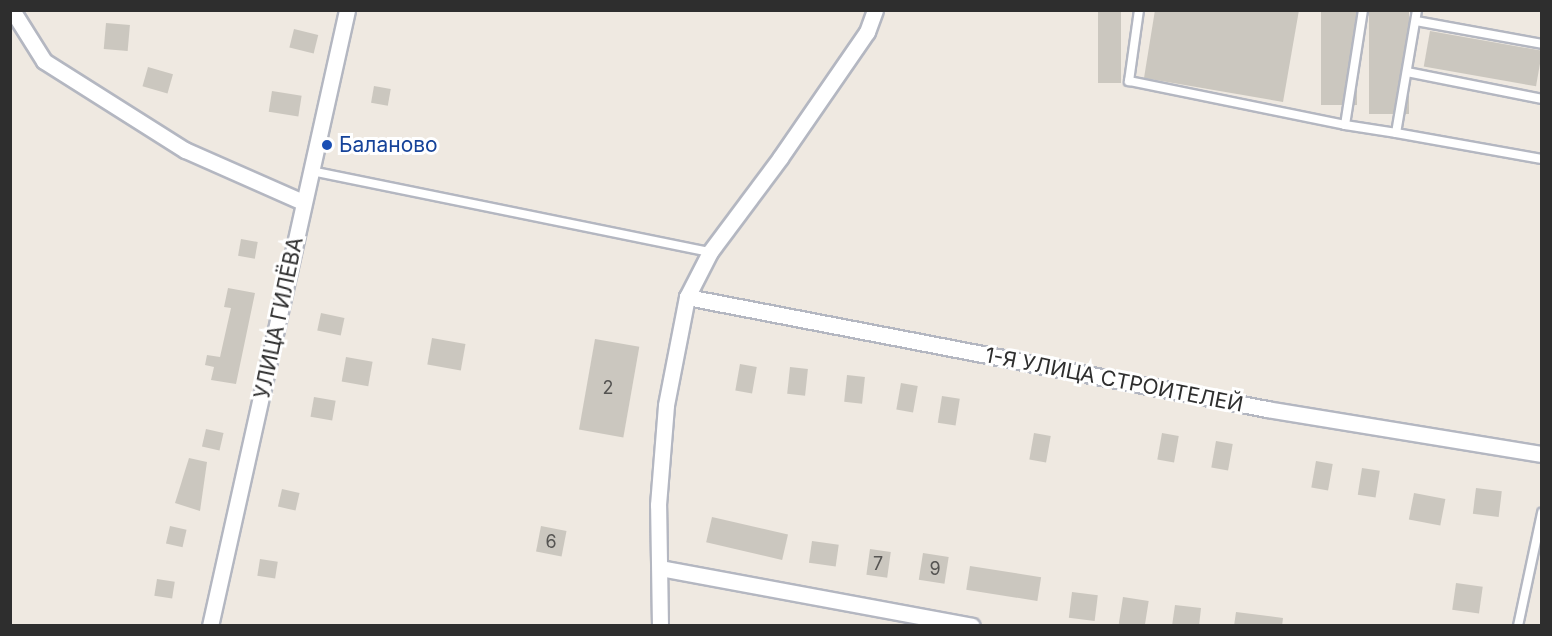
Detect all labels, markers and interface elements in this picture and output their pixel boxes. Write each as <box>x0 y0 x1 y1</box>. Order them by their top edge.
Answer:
place label: Баланово <box>339 132 438 158</box>
marker: Баланово <box>320 138 334 152</box>
street label: УЛИЦА ГИЛЁВА <box>250 235 308 401</box>
street label: 1-Я УЛИЦА СТРОИТЕЛЕЙ <box>983 343 1245 417</box>
house number: 2 <box>603 377 613 399</box>
house number: 6 <box>545 531 557 553</box>
house number: 7 <box>873 553 883 575</box>
house number: 9 <box>929 558 941 580</box>

